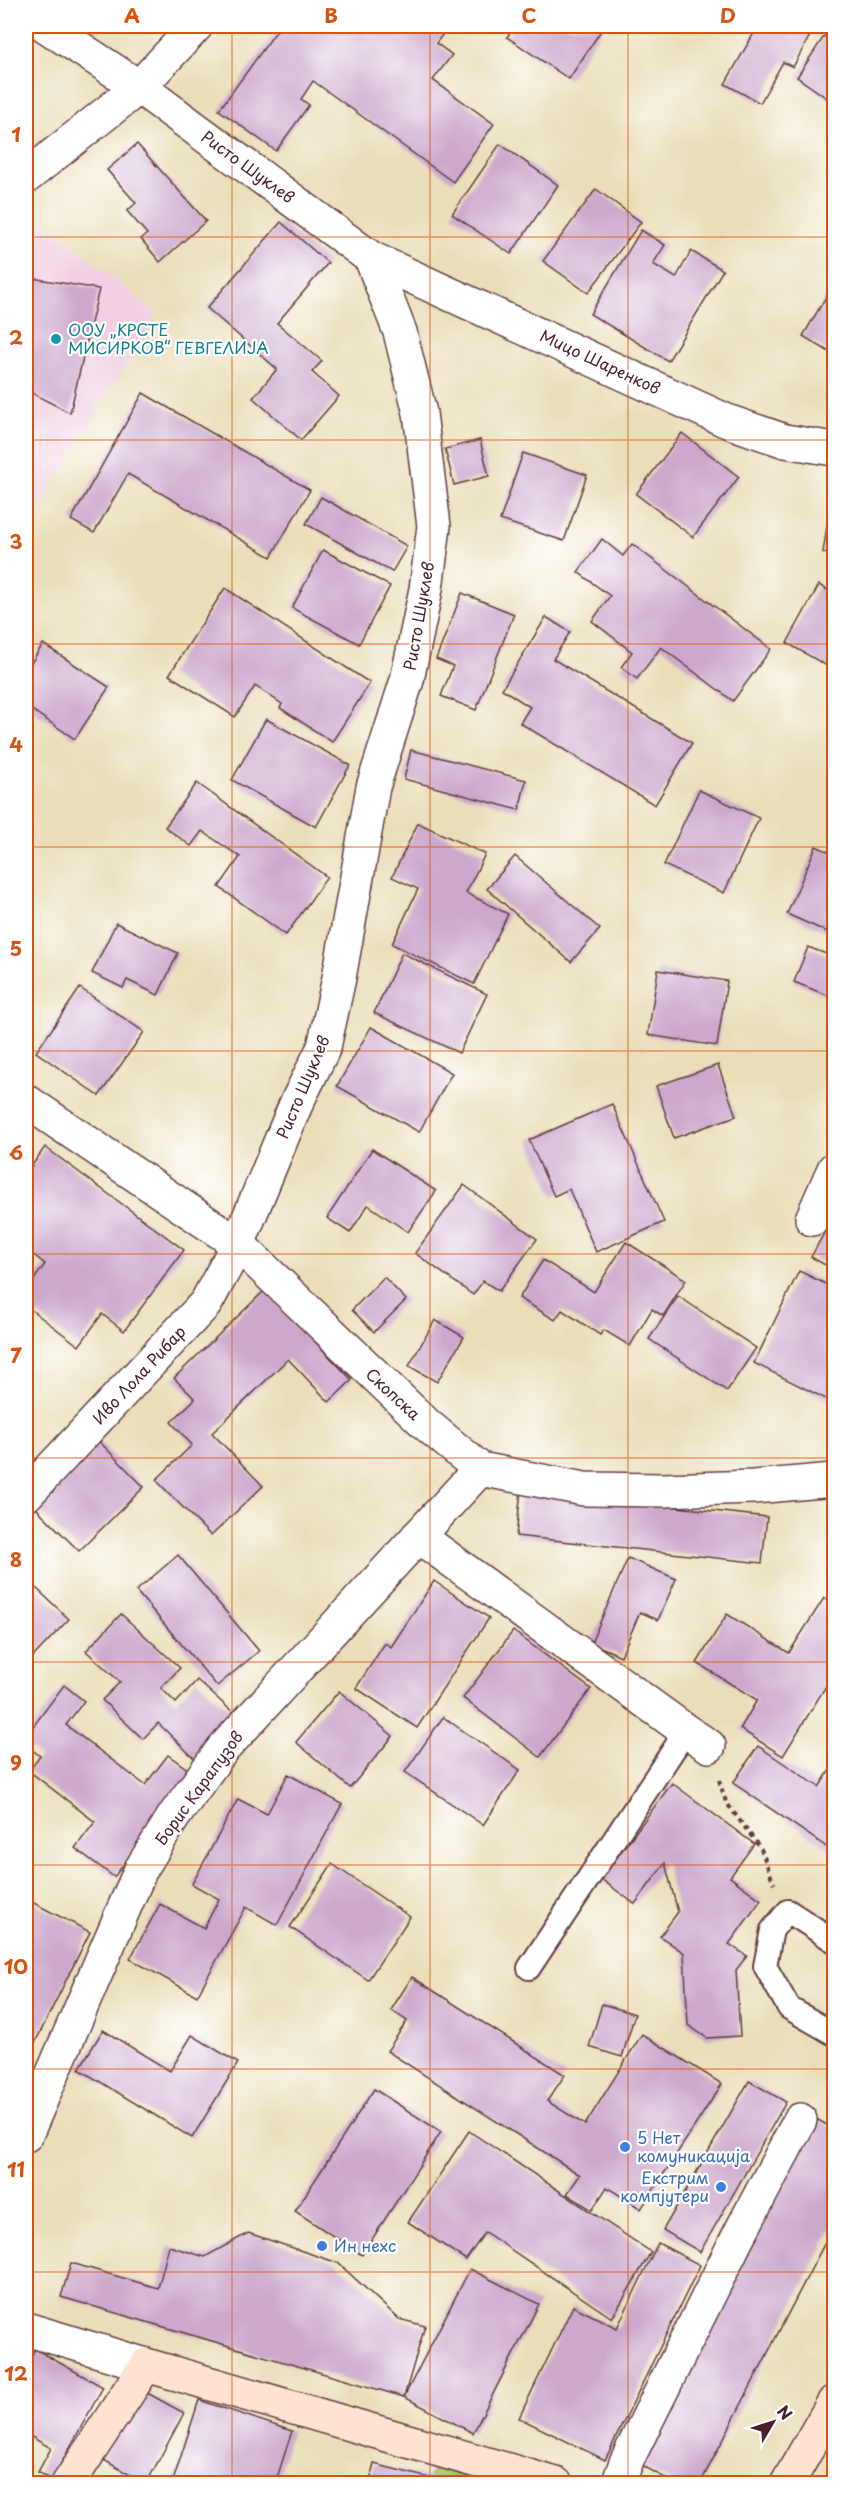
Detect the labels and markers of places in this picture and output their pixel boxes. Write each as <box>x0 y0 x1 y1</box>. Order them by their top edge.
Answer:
place label: ООУ „КРСТЕ МИСИРКОВ“ ГЕВГЕЛИЈА <box>68 317 269 359</box>
marker: ООУ „КРСТЕ МИСИРКОВ“ ГЕВГЕЛИЈА <box>49 332 63 346</box>
place label: 5 Нет комуникација <box>637 2125 750 2167</box>
marker: 5 Нет комуникација <box>618 2140 632 2154</box>
place label: Екстрим компјутери <box>620 2165 709 2207</box>
marker: Екстрим компјутери <box>714 2180 728 2194</box>
place label: Ин нехс <box>334 2233 396 2257</box>
marker: Ин нехс <box>315 2239 329 2253</box>

